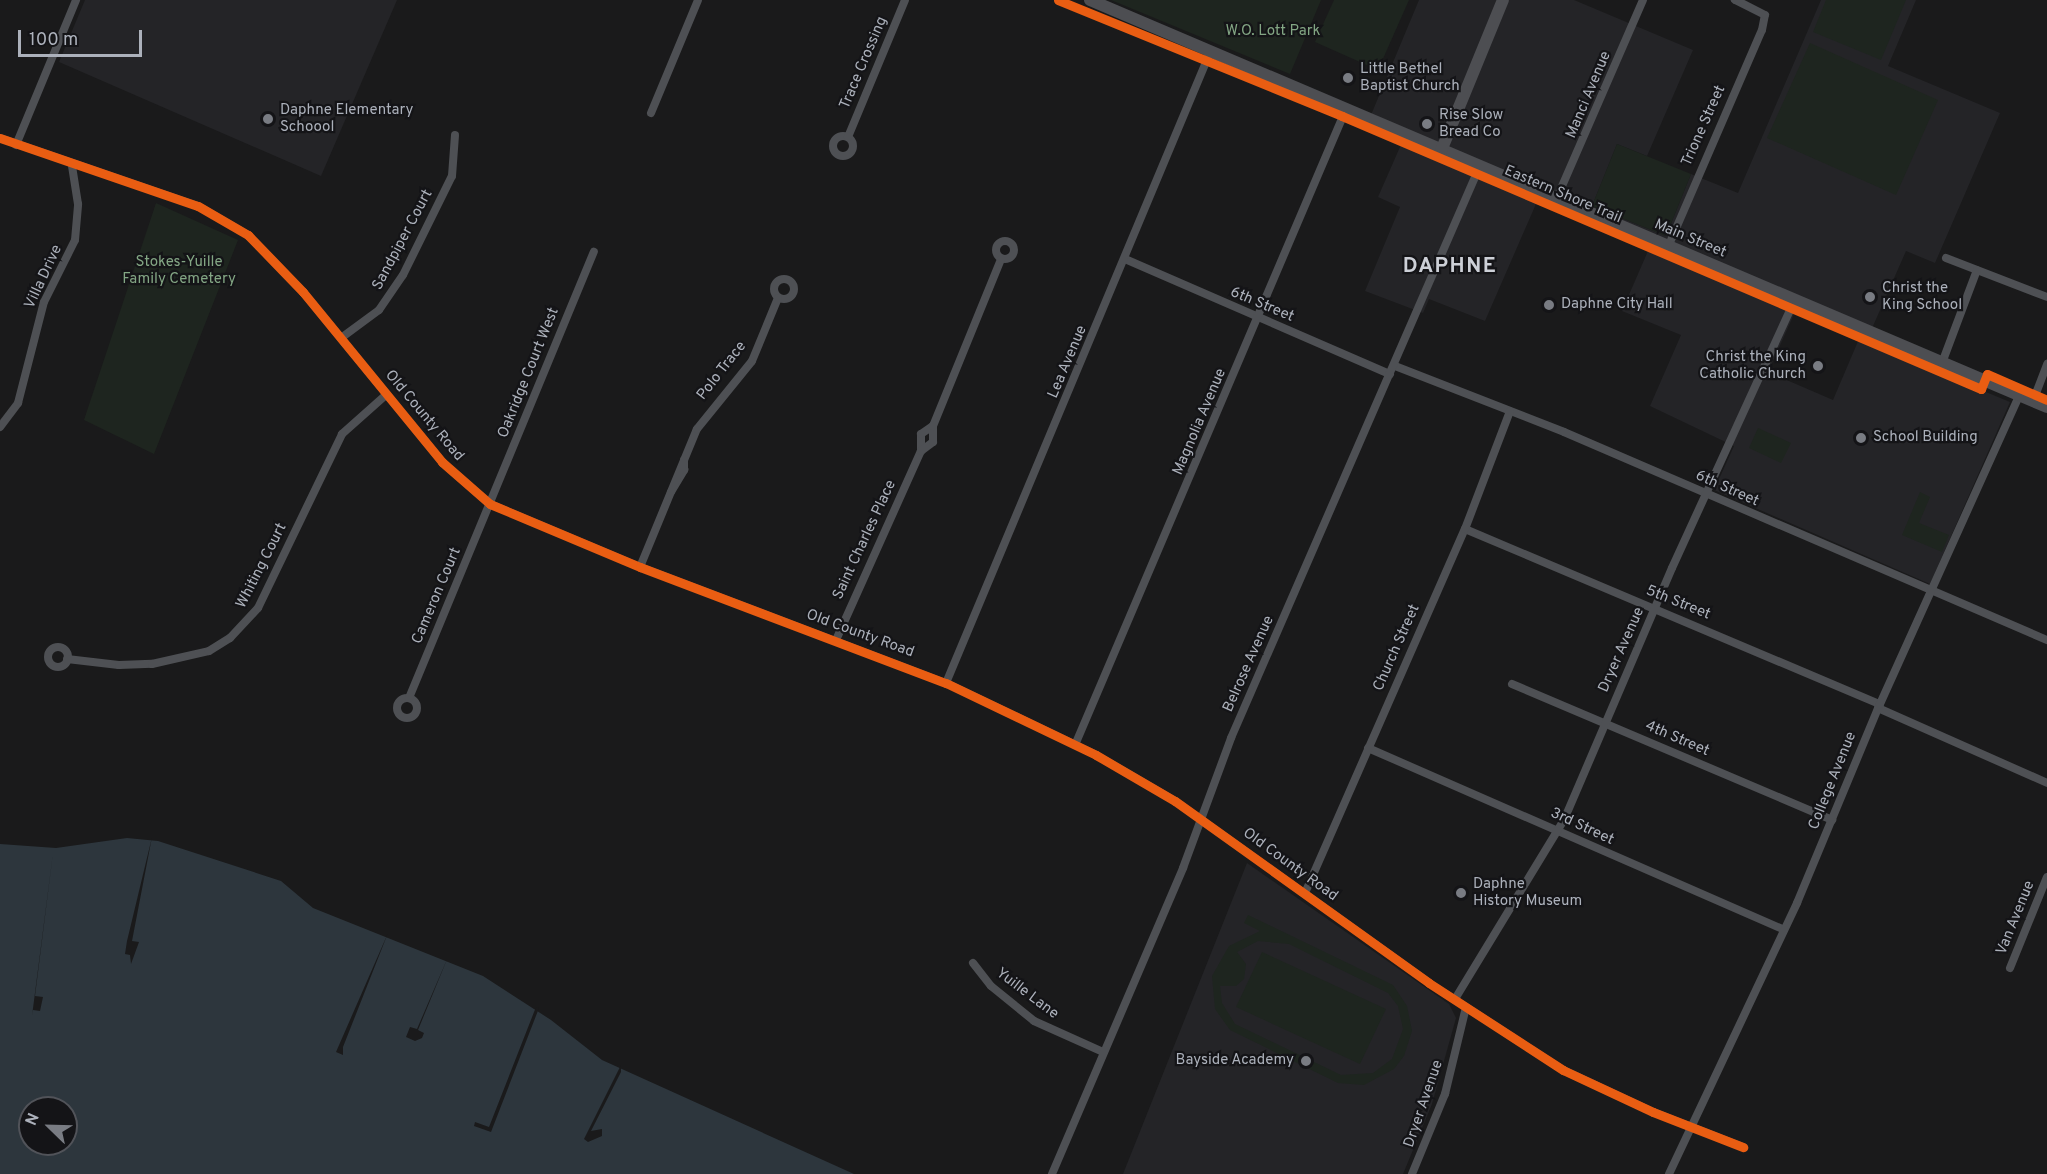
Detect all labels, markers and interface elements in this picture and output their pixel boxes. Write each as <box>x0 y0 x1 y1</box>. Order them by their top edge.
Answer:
street label: Trace Crossing <box>836 14 892 112</box>
scale bar <box>21 18 146 56</box>
park label: W.O. Lott Park <box>1226 23 1320 41</box>
text: 100 m <box>29 29 78 52</box>
street label: Manci Avenue <box>1562 49 1616 141</box>
place label: Little Bethel Baptist Church <box>1360 60 1460 95</box>
marker: Little Bethel Baptist Church <box>1341 71 1355 85</box>
street label: Trione Street <box>1678 83 1730 169</box>
place label: Daphne Elementary Schoool <box>280 101 413 136</box>
place label: Rise Slow Bread Co <box>1439 106 1503 141</box>
marker: Daphne Elementary Schoool <box>261 112 275 126</box>
marker: Rise Slow Bread Co <box>1420 117 1434 131</box>
street label: Eastern Shore Trail <box>1501 162 1625 228</box>
street label: Sandpiper Court <box>369 187 437 293</box>
street label: Main Street <box>1651 216 1729 262</box>
street label: Villa Drive <box>21 242 67 312</box>
park label: Stokes-Yuille Family Cemetery <box>122 253 236 288</box>
district label: DAPHNE <box>1403 254 1497 280</box>
place label: Christ the King School <box>1882 279 1962 314</box>
street label: 6th Street <box>1227 284 1297 326</box>
marker: Christ the King School <box>1863 290 1877 304</box>
place label: Daphne City Hall <box>1561 296 1673 314</box>
marker: Daphne City Hall <box>1542 298 1556 312</box>
street label: Oakridge Court West <box>495 305 563 441</box>
street label: Lea Avenue <box>1044 323 1092 401</box>
street label: Polo Trace <box>693 338 751 404</box>
place label: Christ the King Catholic Church <box>1699 348 1806 383</box>
marker: Christ the King Catholic Church <box>1811 359 1825 373</box>
street label: Magnolia Avenue <box>1169 366 1231 478</box>
street label: Old County Road <box>381 367 467 465</box>
place label: School Building <box>1873 429 1978 447</box>
marker: School Building <box>1854 431 1868 445</box>
street label: 6th Street <box>1692 467 1762 511</box>
street label: Saint Charles Place <box>829 477 901 603</box>
street label: Whiting Court <box>233 520 291 612</box>
street label: Cameron Court <box>409 545 465 647</box>
street label: 5th Street <box>1643 582 1713 624</box>
street label: Church Street <box>1370 602 1424 694</box>
street label: Dryer Avenue <box>1595 604 1649 696</box>
street label: Old County Road <box>804 606 916 662</box>
street label: Belrose Avenue <box>1220 613 1278 715</box>
street label: 4th Street <box>1642 717 1712 761</box>
street label: College Avenue <box>1805 729 1861 833</box>
street label: 3rd Street <box>1547 805 1617 849</box>
street label: Old County Road <box>1239 824 1341 906</box>
place label: Daphne History Museum <box>1473 875 1582 910</box>
street label: Van Avenue <box>1993 878 2039 958</box>
marker: Daphne History Museum <box>1454 886 1468 900</box>
street label: Yuille Lane <box>992 965 1062 1023</box>
place label: Bayside Academy <box>1175 1052 1294 1070</box>
marker: Bayside Academy <box>1299 1054 1313 1068</box>
street label: Dryer Avenue <box>1401 1058 1447 1150</box>
north arrow <box>18 1096 78 1156</box>
text: N <box>22 1111 45 1129</box>

